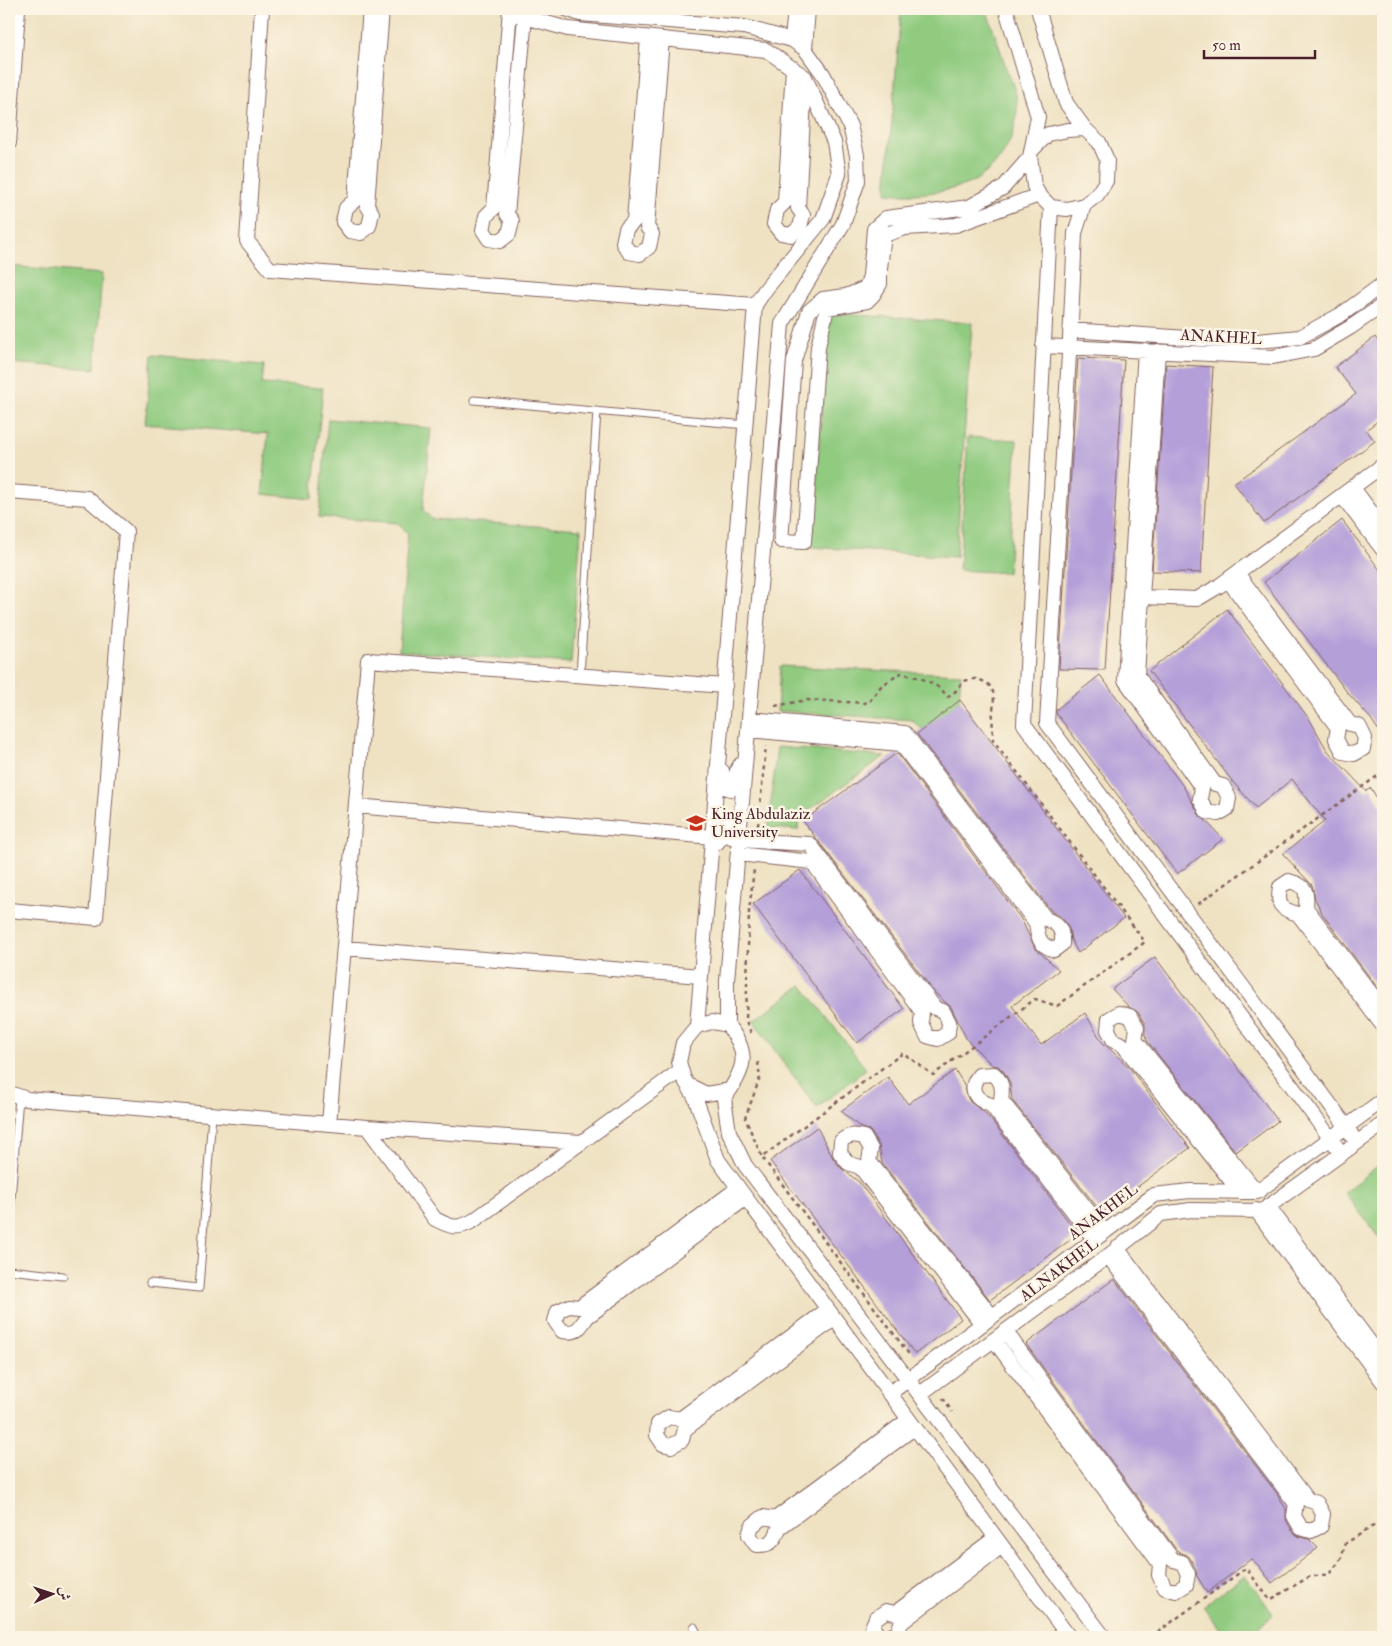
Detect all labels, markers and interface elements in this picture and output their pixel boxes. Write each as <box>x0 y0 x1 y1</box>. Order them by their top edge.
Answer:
scale bar <box>1204 28 1316 60</box>
text: 50 m <box>1212 36 1241 55</box>
street label: ANAKHEL <box>1179 325 1263 349</box>
place label: King Abdulaziz University <box>711 804 811 842</box>
school or university icon: King Abdulaziz University <box>685 812 707 834</box>
street label: ANAKHEL <box>1064 1179 1142 1245</box>
street label: ALNAKHEL <box>1015 1234 1103 1307</box>
north arrow <box>28 1568 78 1618</box>
text: ش <box>56 1586 73 1601</box>

